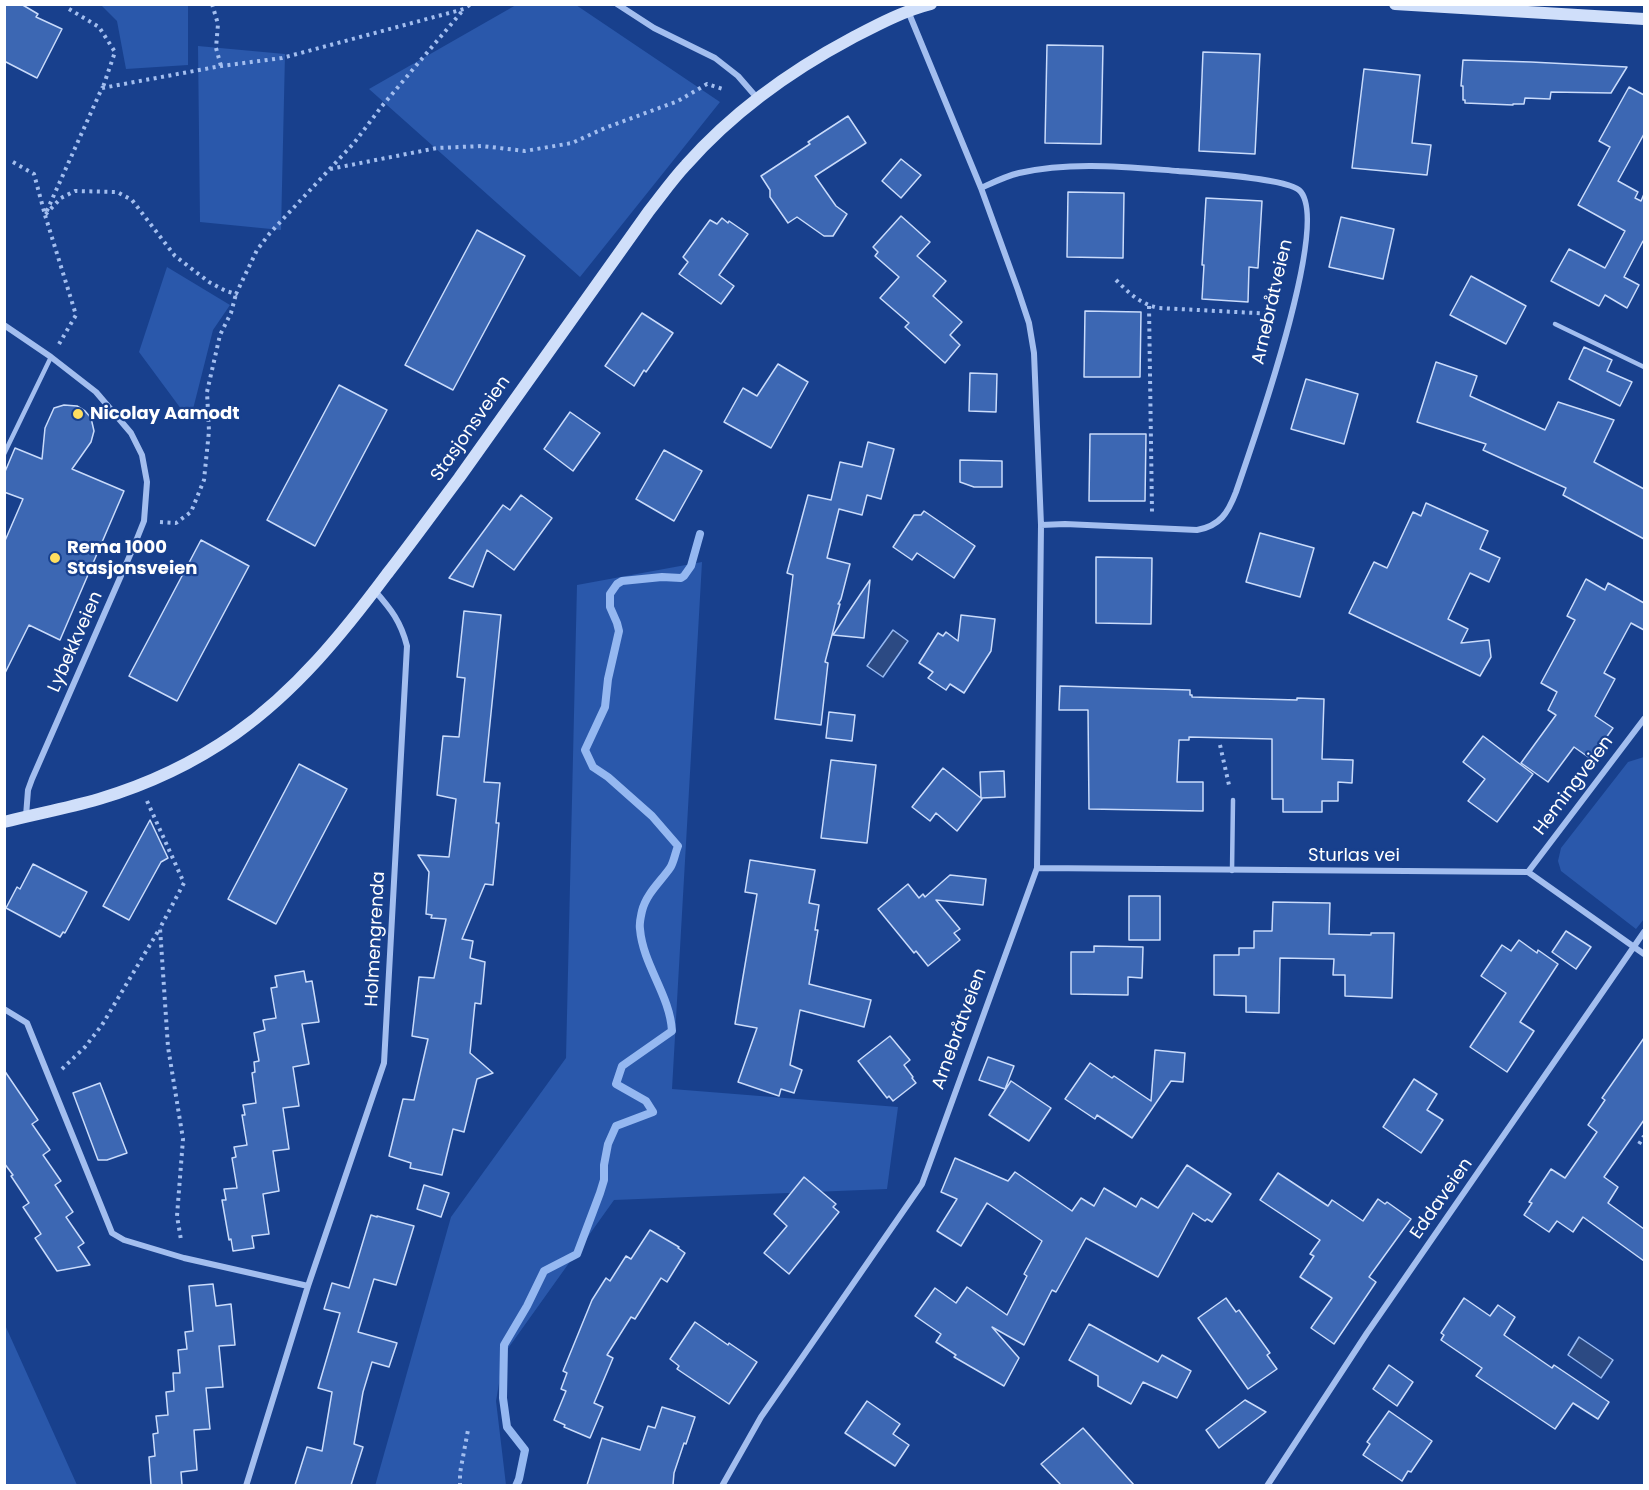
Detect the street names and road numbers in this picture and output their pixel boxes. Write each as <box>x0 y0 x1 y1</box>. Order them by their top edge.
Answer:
street label: Arnebråtveien <box>1248 237 1298 367</box>
street label: Stasjonsveien <box>427 372 515 486</box>
street label: Lybekkveien <box>44 588 108 696</box>
street label: Hemingveien <box>1530 732 1618 840</box>
street label: Sturlas vei <box>1308 845 1400 867</box>
street label: Holmengrenda <box>362 871 390 1007</box>
street label: Arnebråtveien <box>928 965 992 1093</box>
street label: Eddaveien <box>1406 1154 1478 1244</box>

